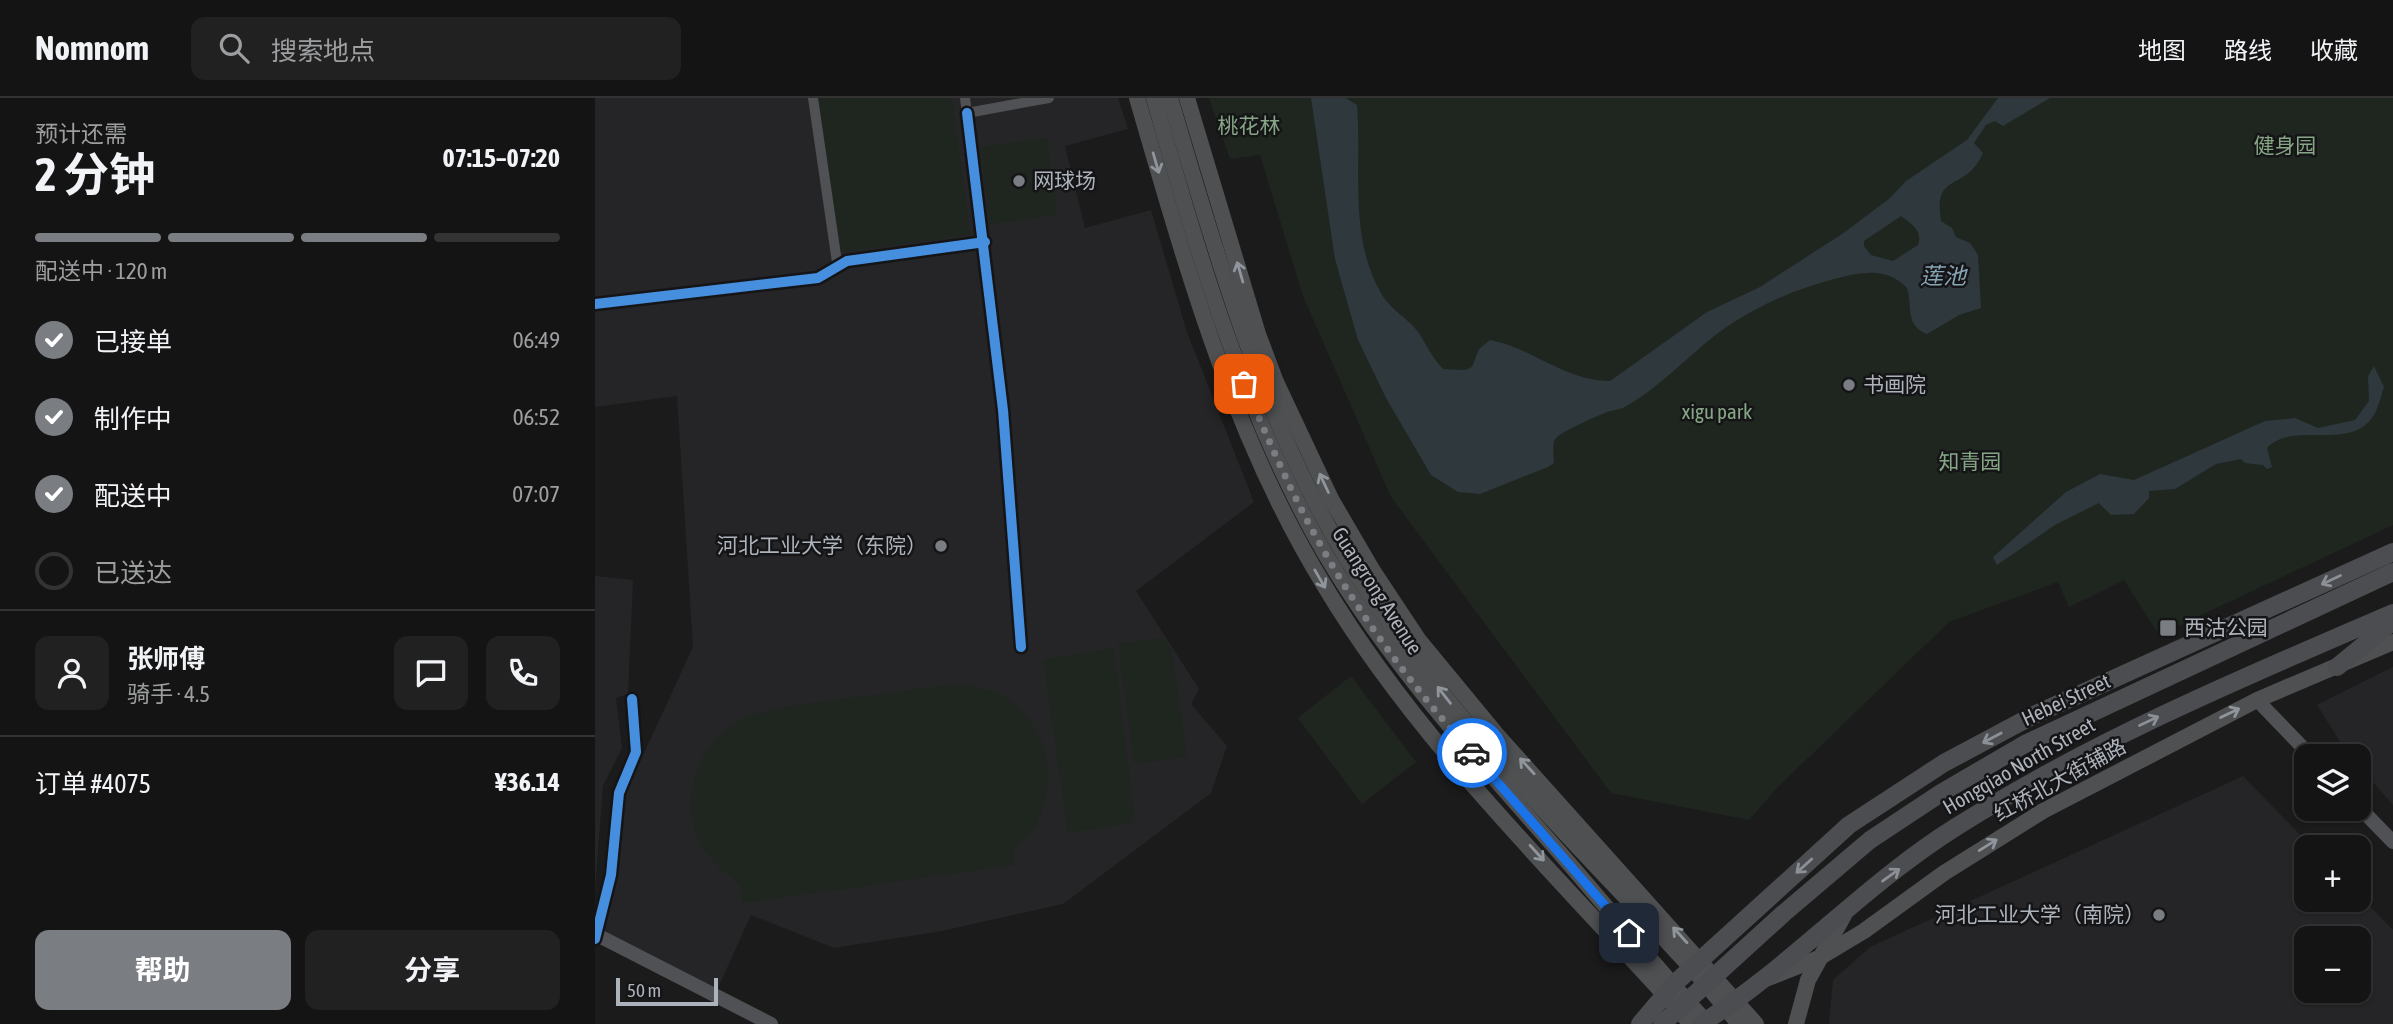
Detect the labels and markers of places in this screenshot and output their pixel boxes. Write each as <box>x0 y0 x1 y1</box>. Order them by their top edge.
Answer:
place label: 网球场 <box>1033 168 1096 192</box>
marker: 网球场 <box>1011 173 1027 189</box>
pin <box>1214 354 1274 414</box>
place label: 书画院 <box>1863 372 1926 396</box>
marker: 书画院 <box>1841 377 1857 393</box>
place label: 河北工业大学（东院） <box>717 533 927 557</box>
marker: 河北工业大学（东院） <box>933 538 949 554</box>
place label: 西沽公园 <box>2184 615 2268 639</box>
marker: 西沽公园 <box>2158 618 2178 638</box>
place label: 河北工业大学（南院） <box>1935 902 2145 926</box>
pin <box>1599 903 1659 963</box>
marker: 河北工业大学（南院） <box>2151 907 2167 923</box>

